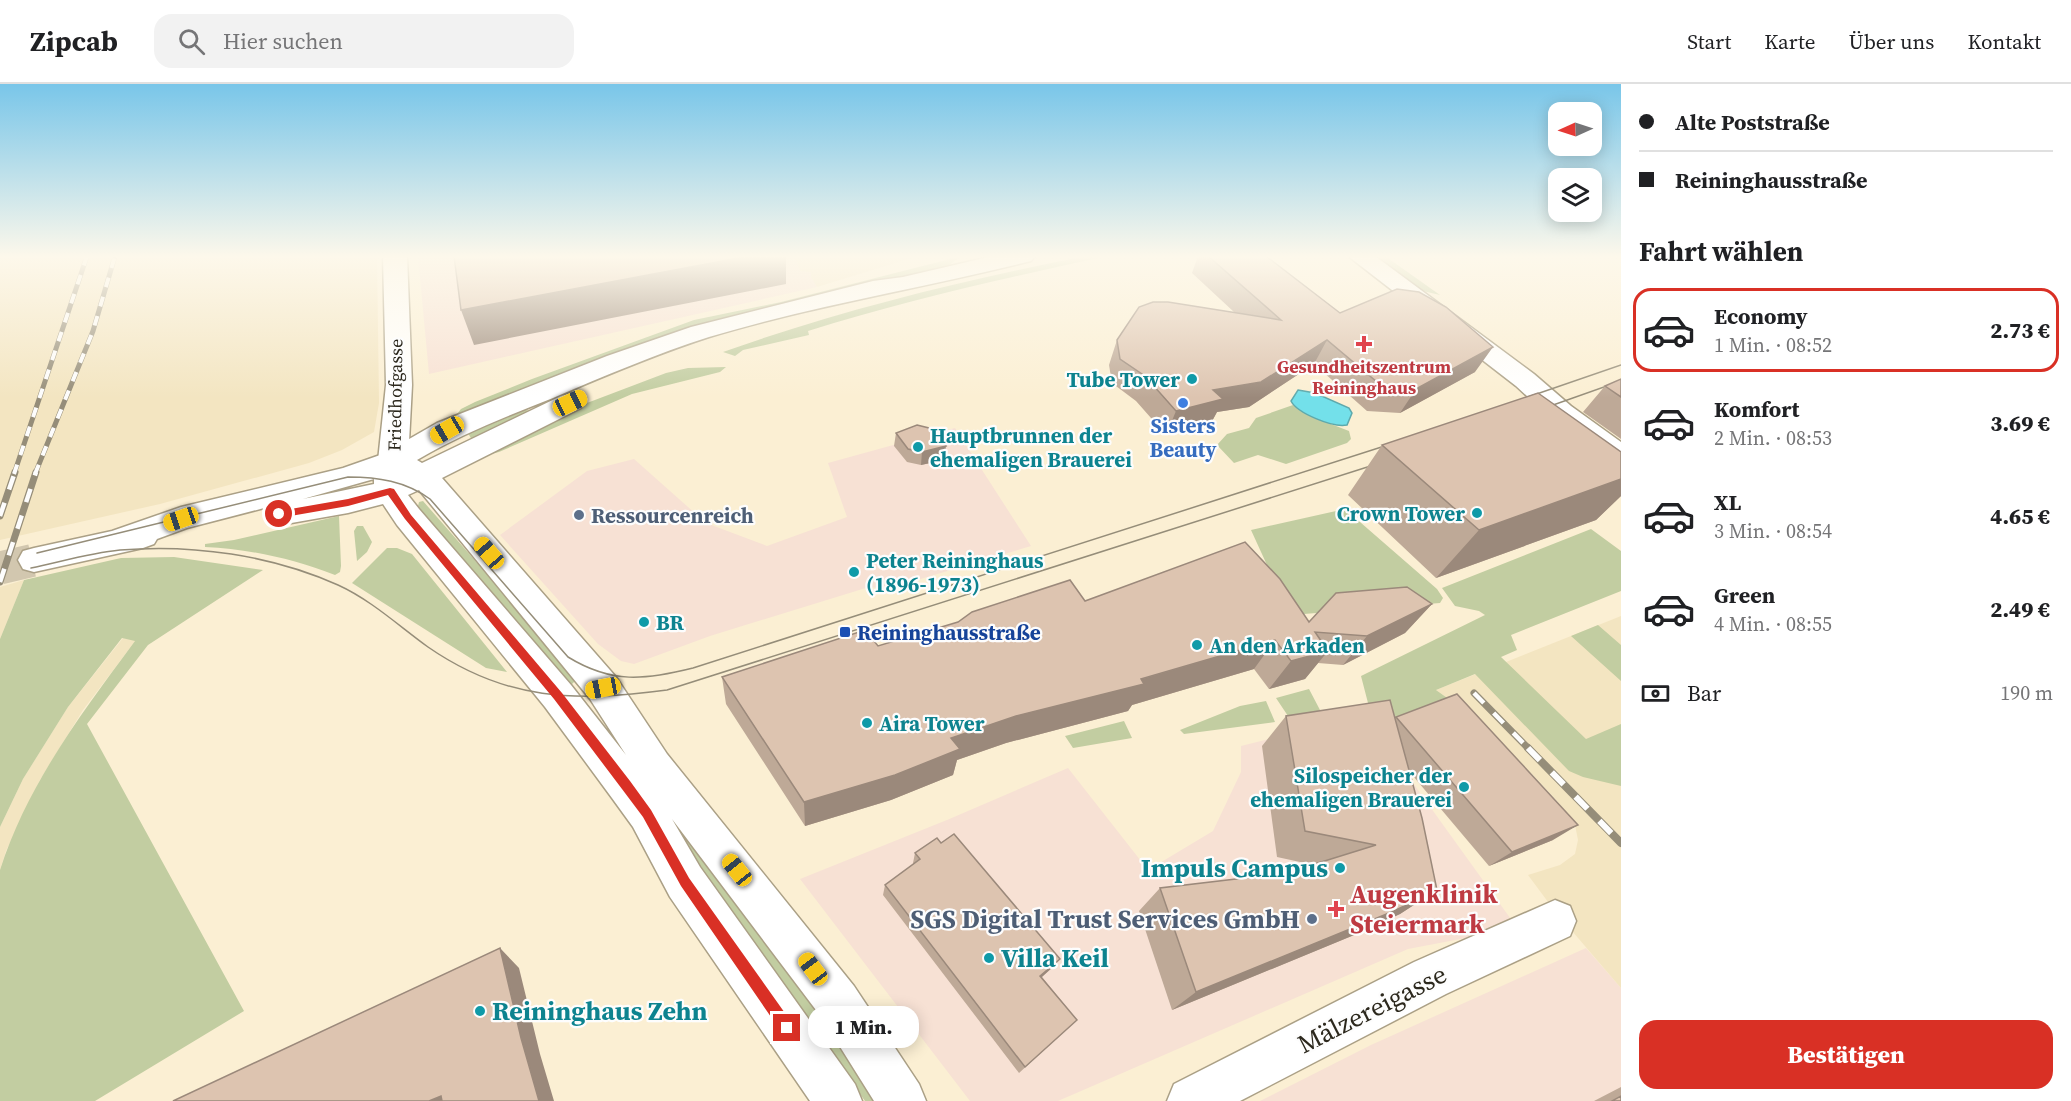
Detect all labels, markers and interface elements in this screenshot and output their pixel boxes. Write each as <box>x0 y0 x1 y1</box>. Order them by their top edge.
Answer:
search box <box>154 14 574 68</box>
text: Zipcab <box>30 22 118 60</box>
icon: search <box>175 25 208 58</box>
text: Hier suchen <box>223 26 343 56</box>
text: Start <box>1687 27 1731 56</box>
text: Karte <box>1764 27 1815 56</box>
text: Über uns <box>1848 27 1934 56</box>
text: Kontakt <box>1967 27 2041 56</box>
north arrow <box>1548 102 1602 156</box>
map controls <box>1548 102 1602 222</box>
text: Alte Poststraße <box>1675 107 1830 137</box>
text: Reininghausstraße <box>1675 165 1868 195</box>
button: layers <box>1548 168 1602 222</box>
text: Fahrt wählen <box>1639 233 1803 270</box>
text: Economy <box>1714 301 1808 331</box>
icon: car <box>1642 303 1696 357</box>
text: 2.73 € <box>1990 315 2050 345</box>
text: 1 Min. · 08:52 <box>1714 331 1832 359</box>
marker: Gesundheitszentrum Reininghaus <box>1355 335 1373 353</box>
street label: Friedhofgasse <box>382 339 408 451</box>
place label: Gesundheitszentrum Reininghaus <box>1277 354 1451 400</box>
place label: Tube Tower <box>1067 365 1180 394</box>
marker: Tube Tower <box>1185 372 1199 386</box>
car <box>550 387 590 419</box>
text: Komfort <box>1714 394 1799 424</box>
marker: Sisters Beauty <box>1176 396 1190 410</box>
icon: car <box>1642 396 1696 450</box>
text: 3.69 € <box>1990 408 2050 438</box>
place label: Sisters Beauty <box>1149 411 1217 464</box>
car <box>427 413 467 447</box>
place label: Hauptbrunnen der ehemaligen Brauerei <box>930 421 1132 474</box>
text: 2 Min. · 08:53 <box>1714 424 1832 452</box>
marker: Hauptbrunnen der ehemaligen Brauerei <box>911 440 925 454</box>
text: XL <box>1714 487 1741 517</box>
icon: car <box>1642 489 1696 543</box>
place label: Crown Tower <box>1337 499 1465 528</box>
route start <box>265 500 292 527</box>
place label: Ressourcenreich <box>591 501 754 530</box>
text: 4.65 € <box>1990 501 2050 531</box>
car <box>161 505 201 533</box>
marker: Crown Tower <box>1470 506 1484 520</box>
marker: Ressourcenreich <box>572 508 586 522</box>
text: 3 Min. · 08:54 <box>1714 517 1832 545</box>
car <box>470 534 508 572</box>
place label: Peter Reininghaus (1896-1973) <box>866 546 1044 599</box>
marker: Peter Reininghaus (1896-1973) <box>847 565 861 579</box>
text: Green <box>1714 580 1775 610</box>
icon: car <box>1642 582 1696 636</box>
text: 2.49 € <box>1990 594 2050 624</box>
place label: BR <box>656 608 684 637</box>
text: 4 Min. · 08:55 <box>1714 610 1832 638</box>
marker: BR <box>637 615 651 629</box>
place label: Reininghausstraße <box>857 618 1041 647</box>
marker: Reininghausstraße <box>838 625 852 639</box>
place label: An den Arkaden <box>1209 631 1365 660</box>
marker: An den Arkaden <box>1190 638 1204 652</box>
car <box>584 676 622 700</box>
icon: cash <box>1639 677 1672 710</box>
text: Bar <box>1687 678 1721 708</box>
text: 190 m <box>2000 679 2053 707</box>
place label: Aira Tower <box>879 709 985 738</box>
marker: Aira Tower <box>860 716 874 730</box>
place label: Silospeicher der ehemaligen Brauerei <box>1250 761 1452 814</box>
marker: Silospeicher der ehemaligen Brauerei <box>1457 780 1471 794</box>
car <box>719 850 755 890</box>
place label: Impuls Campus <box>1141 850 1328 886</box>
marker: Impuls Campus <box>1333 861 1347 875</box>
place label: Augenklinik Steiermark <box>1350 876 1498 942</box>
marker: Augenklinik Steiermark <box>1327 900 1345 918</box>
place label: SGS Digital Trust Services GmbH <box>910 901 1300 937</box>
marker: SGS Digital Trust Services GmbH <box>1305 912 1319 926</box>
place label: Villa Keil <box>1001 940 1109 976</box>
car <box>795 949 831 989</box>
marker: Villa Keil <box>982 951 996 965</box>
street label: Mälzereigasse <box>1291 956 1453 1062</box>
place label: Reininghaus Zehn <box>492 993 708 1029</box>
marker: Reininghaus Zehn <box>473 1004 487 1018</box>
callout: 1 Min. <box>808 1007 919 1049</box>
text: 1 Min. <box>835 1013 892 1041</box>
route end <box>773 1014 800 1041</box>
button: Bestätigen <box>1639 1020 2053 1089</box>

